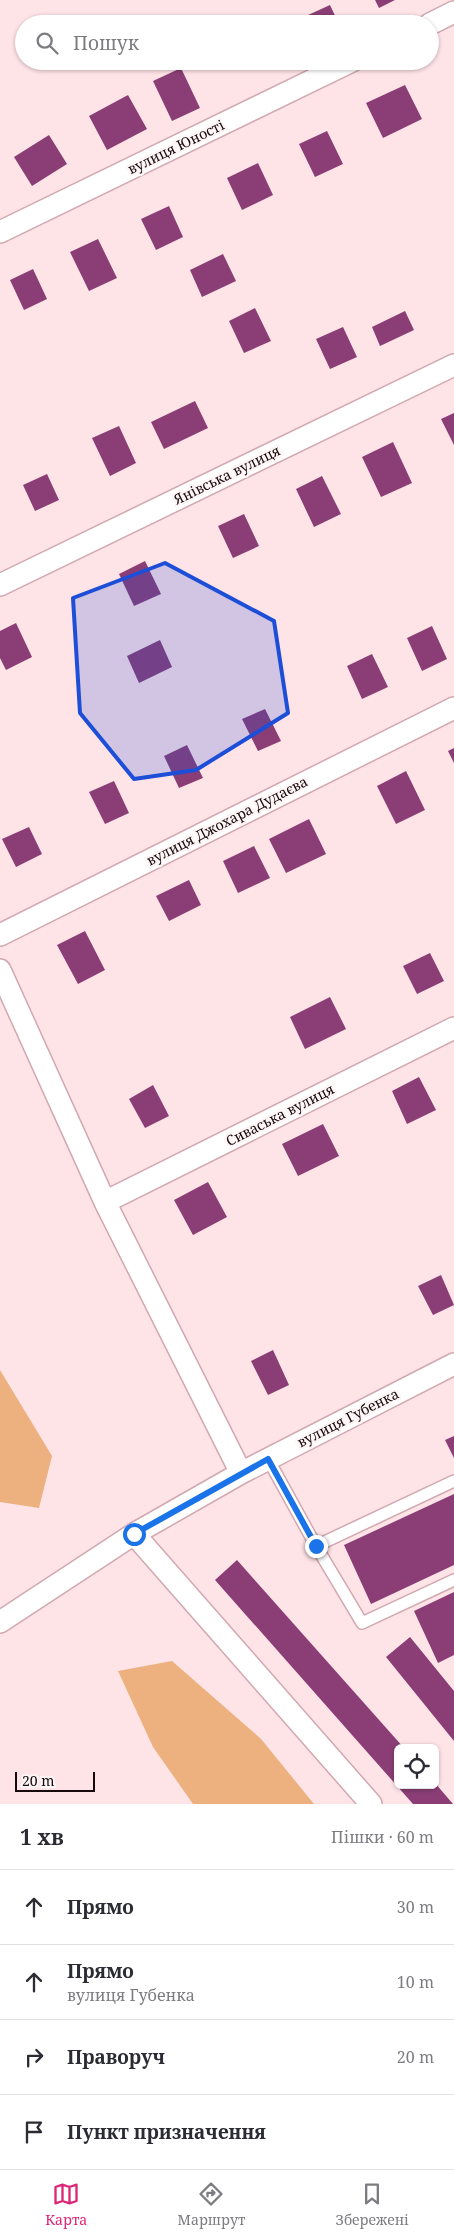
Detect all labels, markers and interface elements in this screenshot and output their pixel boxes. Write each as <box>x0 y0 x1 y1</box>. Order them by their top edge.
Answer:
search box <box>15 15 439 70</box>
icon: search <box>33 29 61 57</box>
text: Пошук <box>73 30 139 56</box>
street label: вулиця Юності <box>124 115 228 178</box>
street label: Янівська вулиця <box>169 440 283 509</box>
street label: вулиця Джохара Дудаєва <box>143 772 311 870</box>
street label: Сиваська вулиця <box>222 1079 337 1150</box>
street label: вулиця Губенка <box>294 1384 402 1451</box>
route start <box>123 1523 146 1546</box>
route end <box>305 1535 328 1558</box>
map controls <box>394 1744 439 1789</box>
button: locate <box>394 1744 439 1789</box>
scale bar <box>15 1769 95 1792</box>
text: 20 m <box>22 1771 55 1790</box>
text: 1 хв <box>20 1823 64 1851</box>
text: Пішки · 60 m <box>331 1826 434 1848</box>
icon: ahead <box>20 1893 48 1921</box>
text: Прямо <box>67 1894 134 1920</box>
text: 30 m <box>397 1896 434 1918</box>
text: Прямо <box>67 1958 134 1984</box>
icon: ahead <box>20 1968 48 1996</box>
text: 10 m <box>397 1971 434 1993</box>
text: вулиця Губенка <box>67 1984 195 2006</box>
icon: right <box>20 2043 48 2071</box>
text: Праворуч <box>67 2044 165 2070</box>
text: 20 m <box>397 2046 434 2068</box>
icon: arrive <box>20 2118 48 2146</box>
text: Пункт призначення <box>67 2119 266 2145</box>
tab: Карта <box>45 2180 87 2229</box>
tab: Маршрут <box>178 2180 245 2229</box>
tab: Збережені <box>336 2180 409 2229</box>

